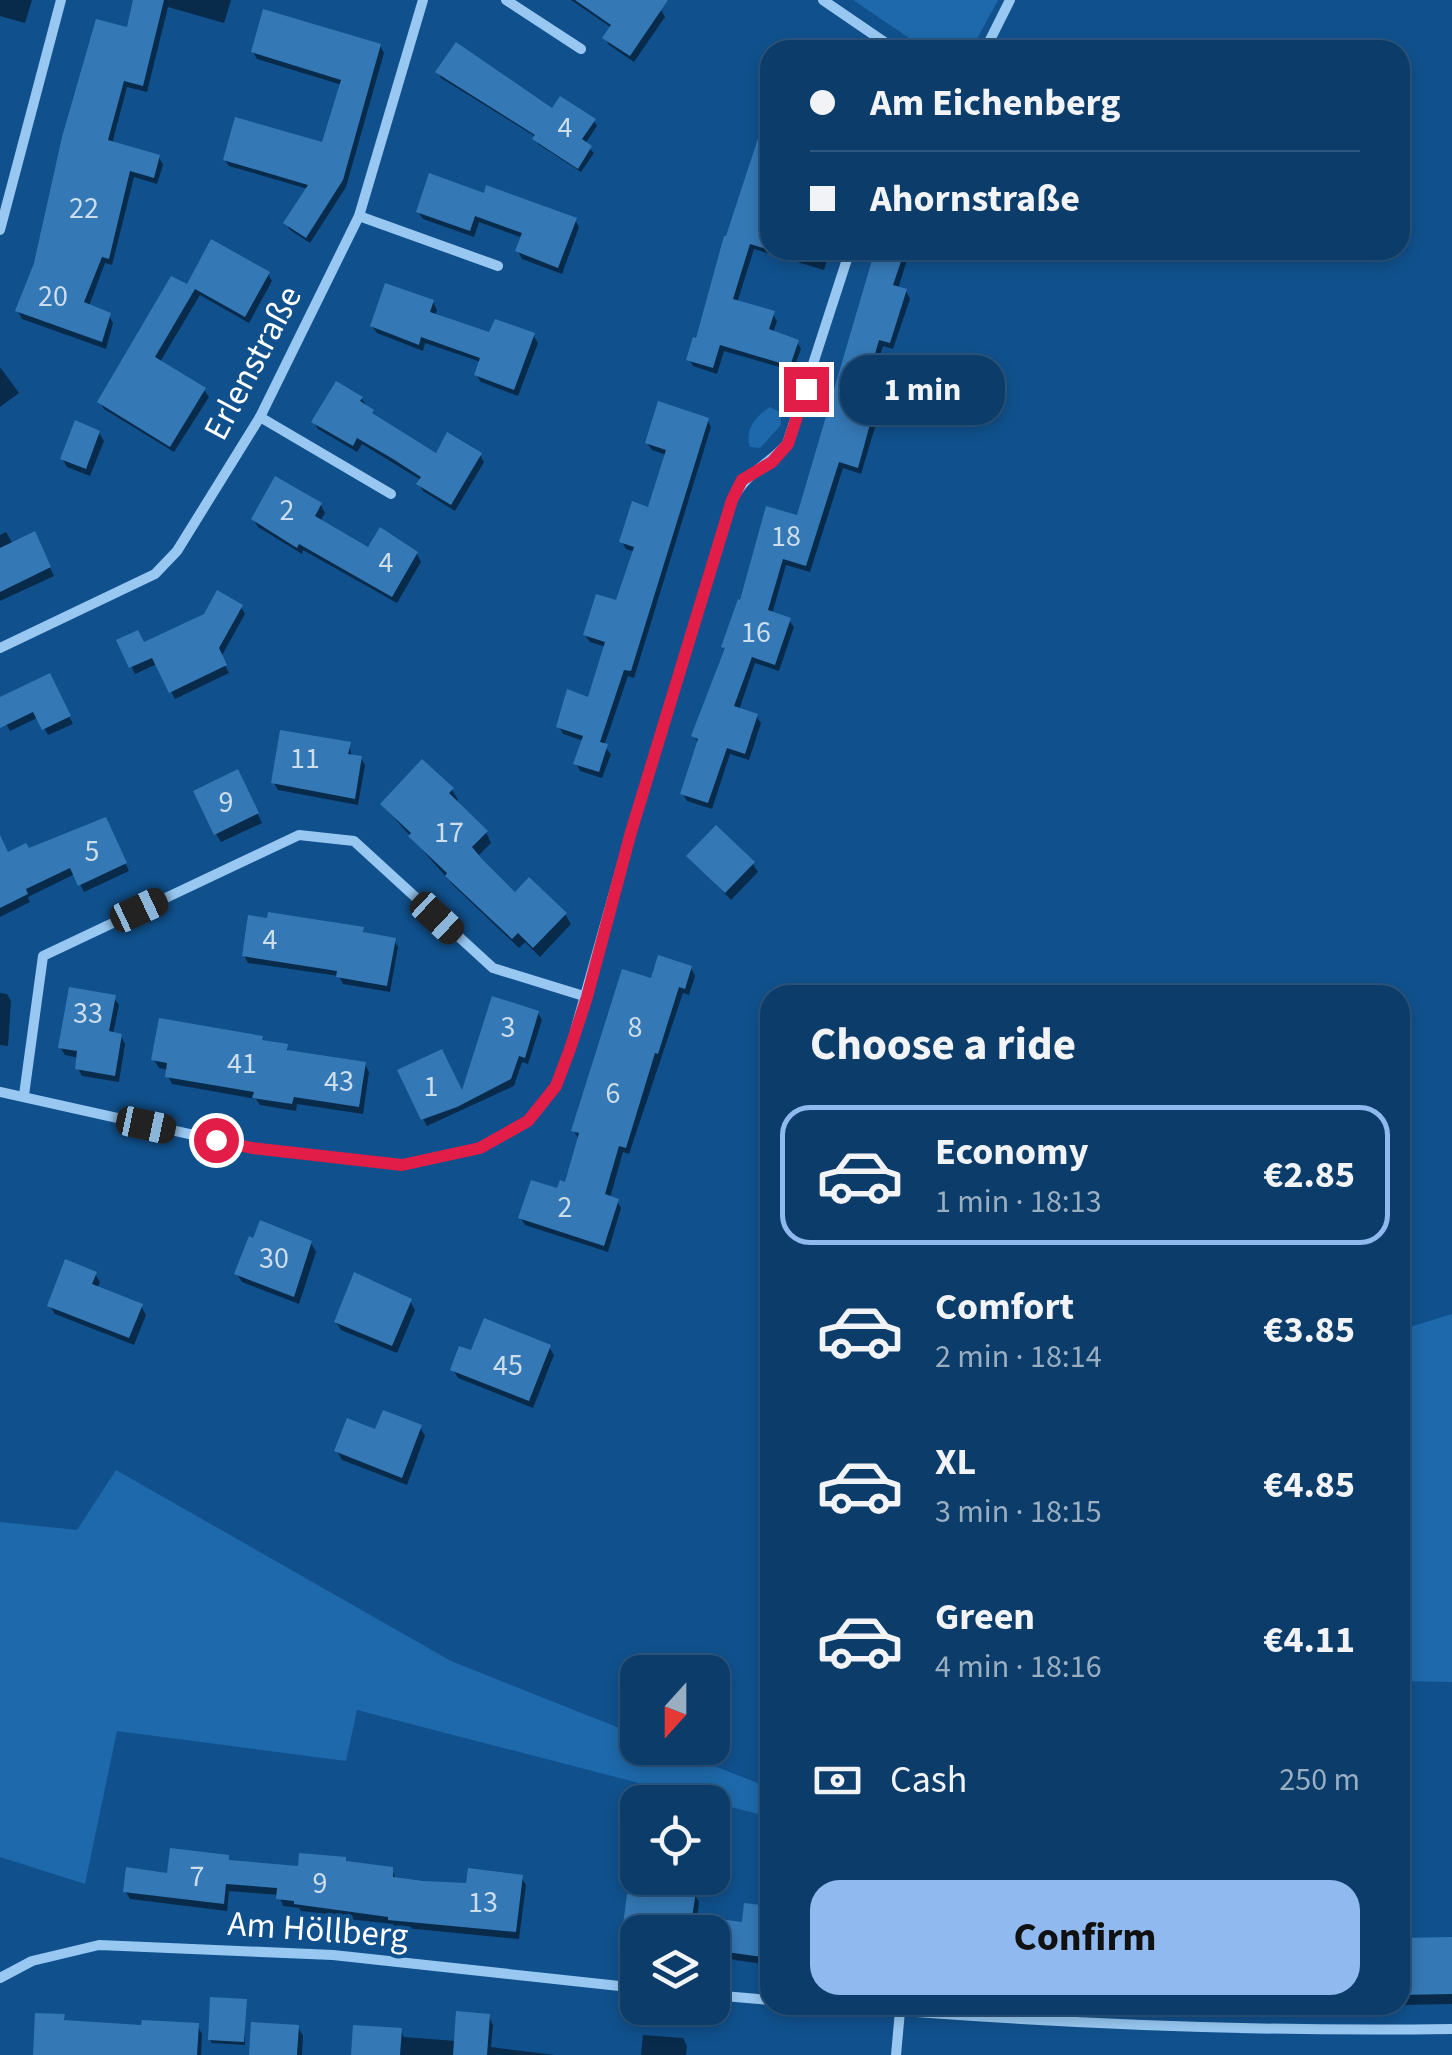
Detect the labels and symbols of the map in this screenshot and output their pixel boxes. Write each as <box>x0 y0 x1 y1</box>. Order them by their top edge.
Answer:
house number: 4 <box>558 106 573 149</box>
house number: 22 <box>69 187 99 230</box>
house number: 20 <box>38 275 68 318</box>
street label: Erlenstraße <box>191 277 315 449</box>
callout: 1 min <box>841 354 1006 424</box>
route end <box>784 367 829 412</box>
house number: 2 <box>280 489 294 532</box>
house number: 18 <box>771 515 801 558</box>
house number: 4 <box>379 541 394 584</box>
house number: 16 <box>741 611 771 654</box>
house number: 11 <box>290 737 320 780</box>
house number: 9 <box>219 781 233 824</box>
house number: 17 <box>434 811 464 854</box>
house number: 5 <box>85 830 99 873</box>
car <box>105 884 173 936</box>
car <box>405 887 469 949</box>
house number: 4 <box>263 918 278 961</box>
house number: 33 <box>73 992 103 1035</box>
house number: 3 <box>501 1006 515 1049</box>
house number: 8 <box>628 1006 642 1049</box>
house number: 41 <box>227 1042 257 1085</box>
house number: 43 <box>324 1060 354 1103</box>
house number: 1 <box>424 1065 438 1108</box>
house number: 6 <box>606 1072 620 1115</box>
car <box>114 1104 178 1146</box>
route start <box>194 1118 239 1163</box>
house number: 2 <box>558 1186 572 1229</box>
house number: 30 <box>259 1237 289 1280</box>
house number: 45 <box>493 1344 523 1387</box>
north arrow <box>620 1655 730 1765</box>
house number: 7 <box>190 1855 204 1898</box>
house number: 9 <box>313 1862 327 1905</box>
house number: 13 <box>468 1881 498 1924</box>
street label: Am Höllberg <box>226 1899 410 1961</box>

